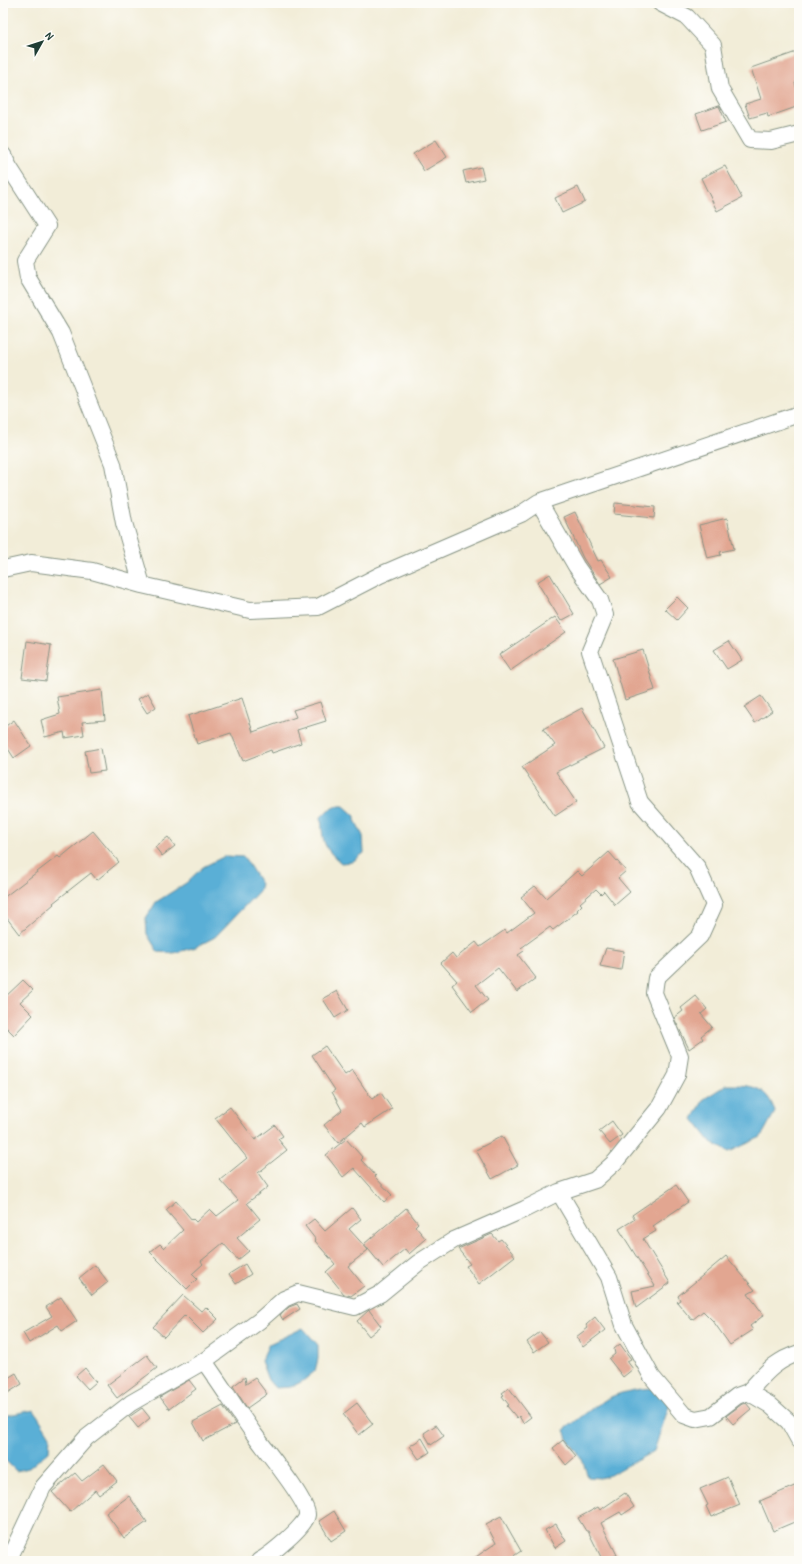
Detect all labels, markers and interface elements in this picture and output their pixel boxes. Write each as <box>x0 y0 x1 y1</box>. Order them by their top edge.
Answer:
north arrow <box>22 22 62 62</box>
text: N <box>42 29 57 42</box>

